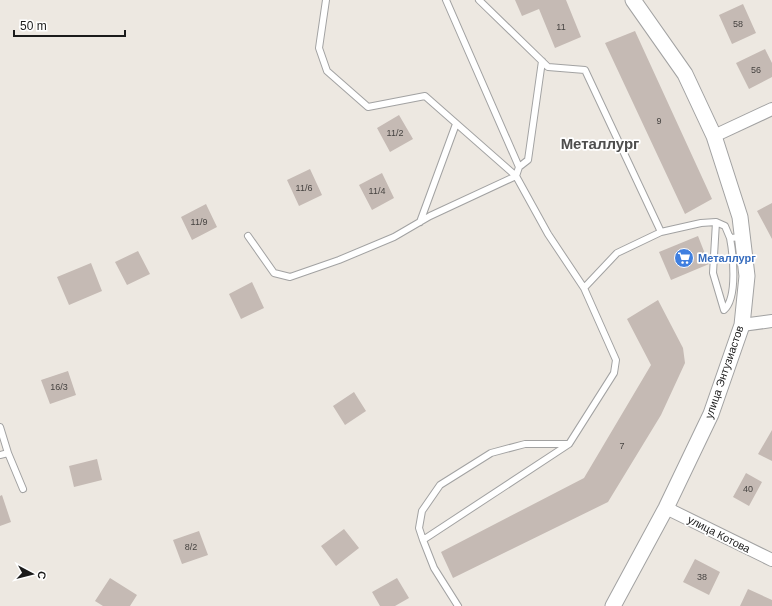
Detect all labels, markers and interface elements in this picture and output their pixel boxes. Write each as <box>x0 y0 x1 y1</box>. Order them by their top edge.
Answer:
scale bar <box>14 12 125 38</box>
text: 50 m <box>20 19 47 33</box>
house number: 58 <box>733 19 743 29</box>
house number: 11 <box>556 22 566 32</box>
house number: 56 <box>751 65 761 75</box>
house number: 9 <box>656 116 662 126</box>
house number: 11/2 <box>387 128 403 138</box>
district label: Металлург <box>561 135 639 152</box>
house number: 11/6 <box>296 183 312 193</box>
house number: 11/4 <box>369 186 385 196</box>
house number: 11/9 <box>191 217 207 227</box>
supermarket icon: Металлург <box>673 247 695 269</box>
place label: Металлург <box>698 252 756 264</box>
street label: улица Энтузиастов <box>702 324 746 420</box>
house number: 16/3 <box>50 382 68 392</box>
house number: 7 <box>619 441 625 451</box>
house number: 40 <box>743 484 753 494</box>
street label: улица Котова <box>686 513 753 555</box>
house number: 8/2 <box>185 542 197 552</box>
north arrow <box>12 554 52 594</box>
text: С <box>35 571 48 580</box>
house number: 38 <box>697 572 707 582</box>

